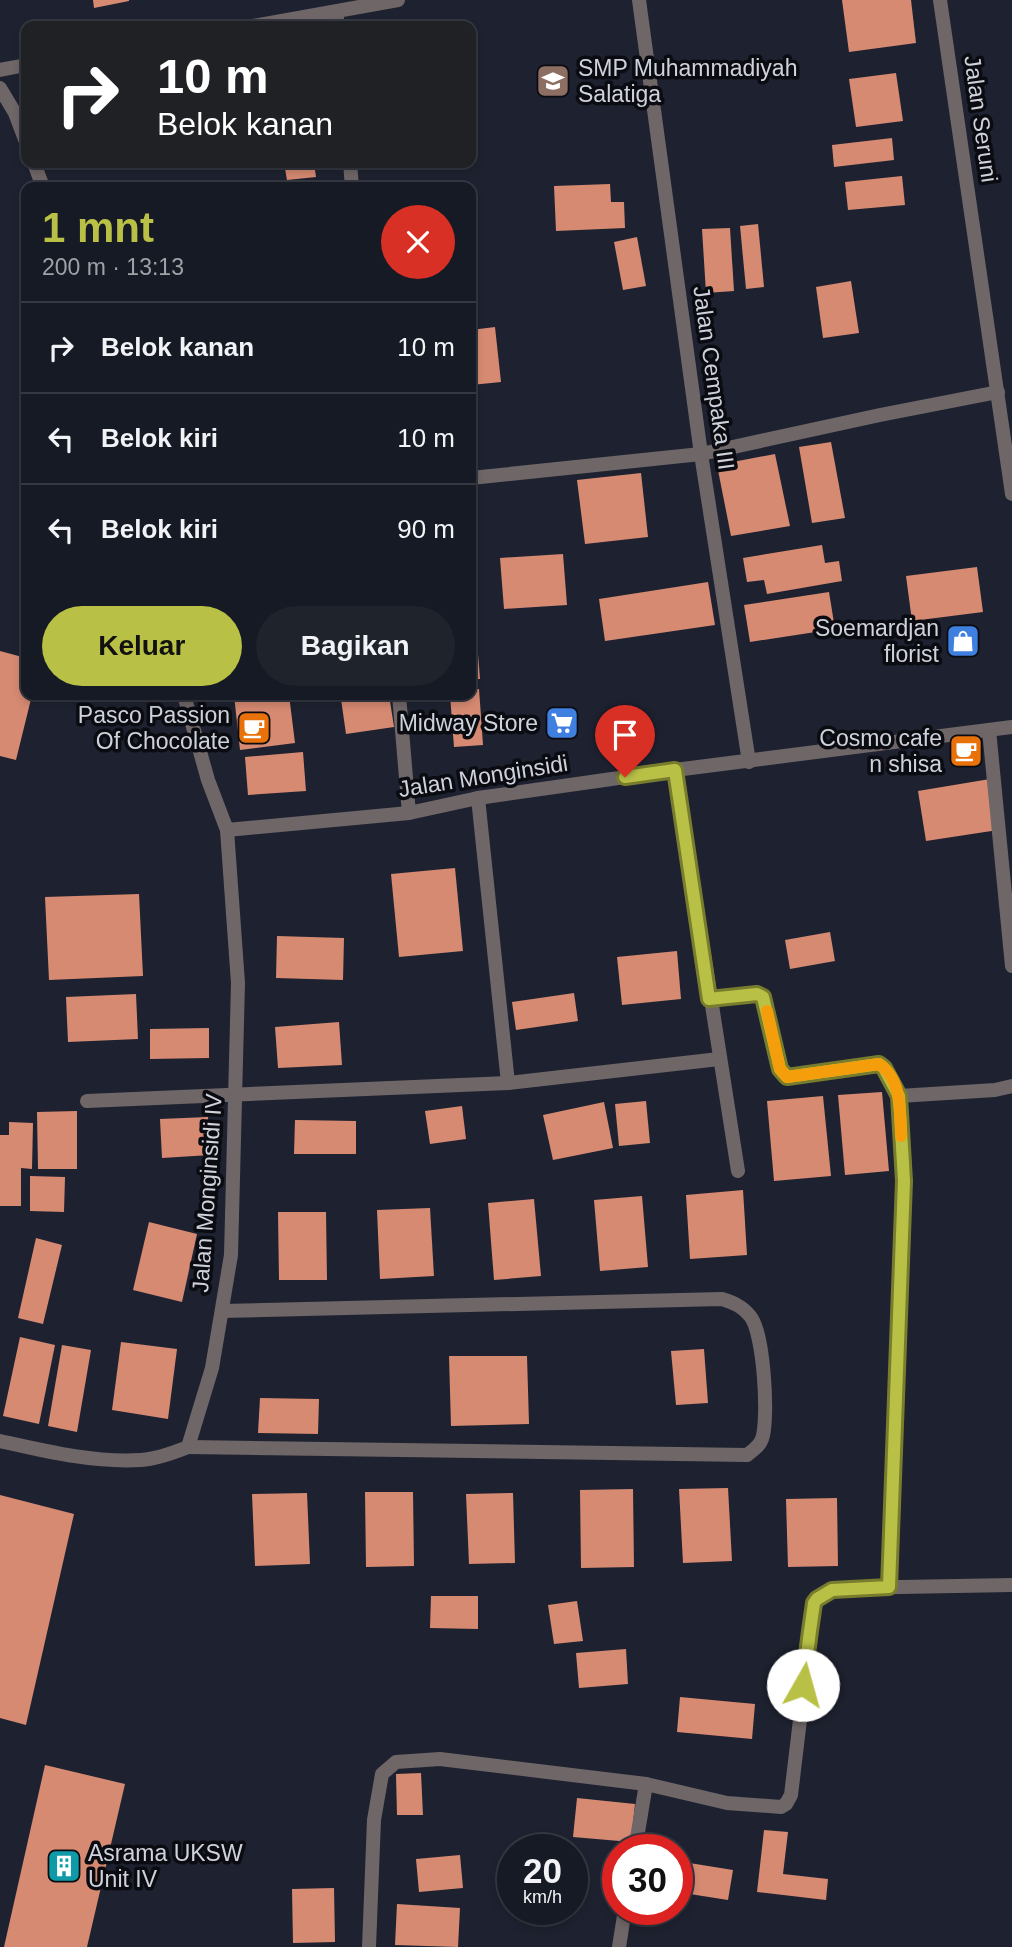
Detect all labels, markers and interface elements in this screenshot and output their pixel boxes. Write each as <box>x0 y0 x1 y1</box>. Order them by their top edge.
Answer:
icon: right <box>42 49 133 140</box>
text: 10 m <box>157 49 269 103</box>
street label: Jalan Seruni <box>959 54 1003 184</box>
place label: SMP Muhammadiyah Salatiga <box>578 55 797 107</box>
school or university icon: SMP Muhammadiyah Salatiga <box>534 62 572 100</box>
text: Belok kanan <box>157 106 333 142</box>
text: 1 mnt <box>42 204 154 251</box>
button: close <box>381 205 455 279</box>
text: 200 m · 13:13 <box>42 254 184 280</box>
street label: Jalan Cempaka III <box>688 284 740 472</box>
icon: right <box>42 329 80 367</box>
text: Belok kanan <box>101 332 254 362</box>
text: 10 m <box>397 332 455 362</box>
icon: left <box>42 420 80 458</box>
text: Belok kiri <box>101 423 218 453</box>
text: 10 m <box>397 423 455 453</box>
icon: left <box>42 511 80 549</box>
text: Belok kiri <box>101 514 218 544</box>
text: 90 m <box>397 514 455 544</box>
button: Keluar <box>42 606 242 686</box>
button: Bagikan <box>256 606 455 686</box>
place label: Soemardjan florist <box>815 615 940 667</box>
shop icon: Soemardjan florist <box>944 622 982 660</box>
place label: Pasco Passion Of Chocolate <box>78 702 230 754</box>
supermarket icon: Midway Store <box>543 704 581 742</box>
pin <box>595 705 655 777</box>
cafe icon: Pasco Passion Of Chocolate <box>235 709 273 747</box>
place label: Midway Store <box>399 710 538 736</box>
icon: arrive <box>606 716 644 754</box>
place label: Cosmo cafe n shisa <box>819 725 942 777</box>
cafe icon: Cosmo cafe n shisa <box>947 732 985 770</box>
street label: Jalan Monginsidi <box>396 750 570 802</box>
street label: Jalan Monginsidi IV <box>187 1092 227 1293</box>
position arrow <box>766 1648 840 1722</box>
speed limit sign: 30 <box>602 1834 693 1925</box>
place label: Asrama UKSW Unit IV <box>88 1840 243 1892</box>
building icon: Asrama UKSW Unit IV <box>45 1847 83 1885</box>
text: 20 <box>523 1851 562 1890</box>
text: km/h <box>523 1887 562 1907</box>

